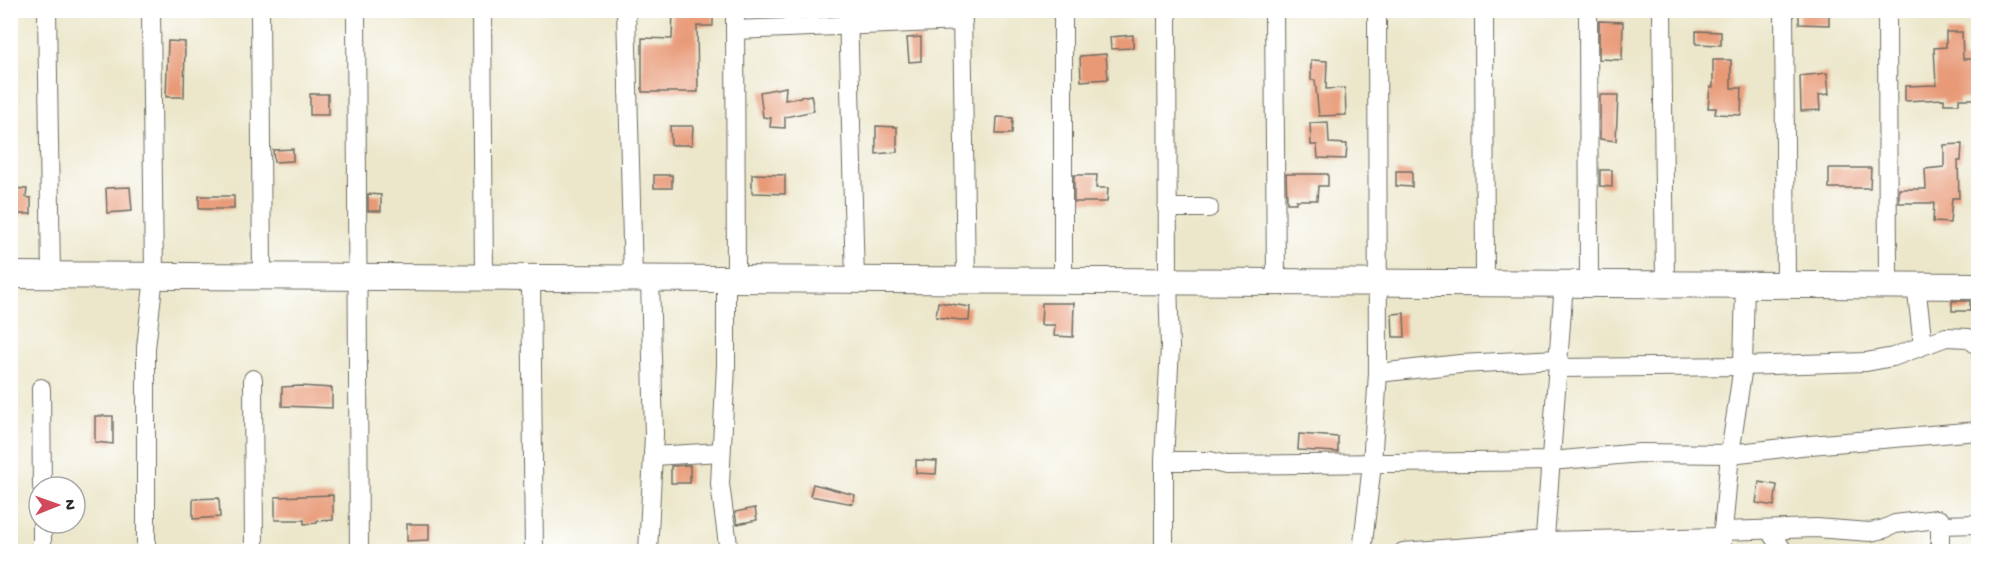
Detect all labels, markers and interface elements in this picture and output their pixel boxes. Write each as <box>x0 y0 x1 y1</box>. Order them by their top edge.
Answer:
north arrow <box>27 475 87 535</box>
text: N <box>59 499 78 511</box>

